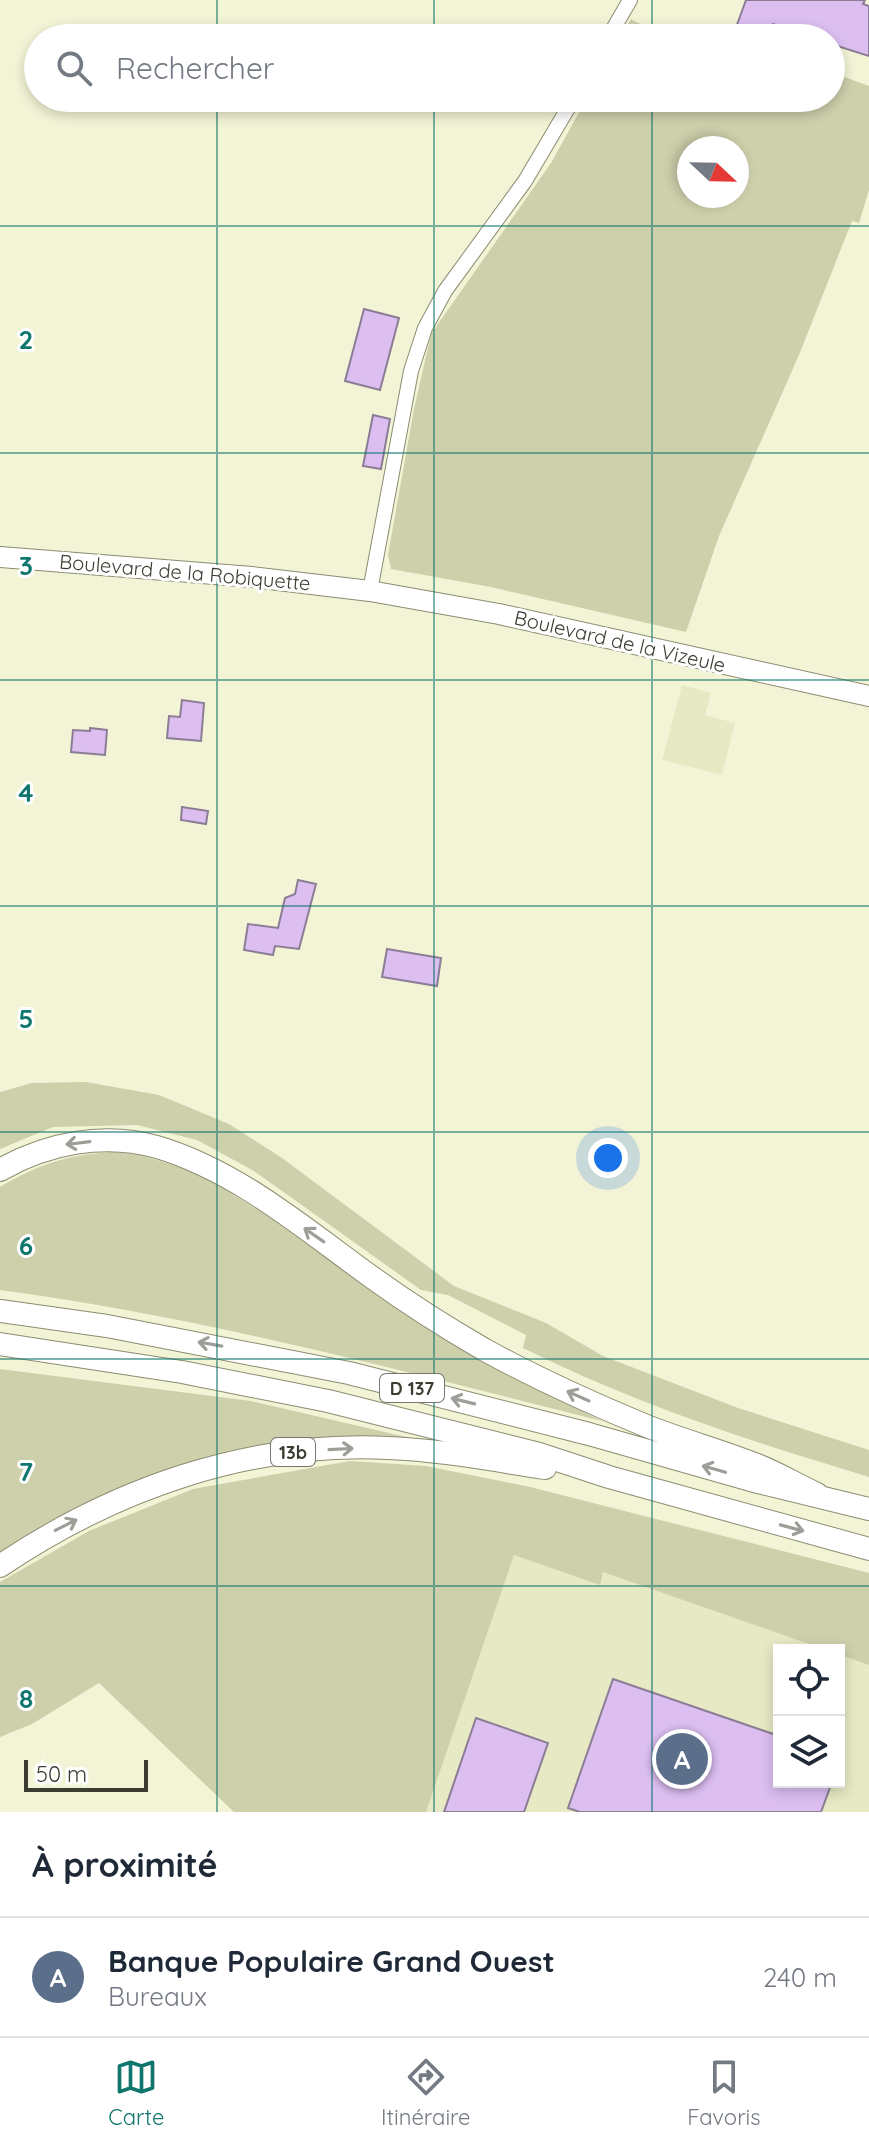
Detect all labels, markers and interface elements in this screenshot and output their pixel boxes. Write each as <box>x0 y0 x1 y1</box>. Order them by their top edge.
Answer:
search box <box>24 24 845 112</box>
icon: search <box>52 46 96 90</box>
text: Rechercher <box>116 49 274 87</box>
north arrow <box>677 136 749 208</box>
text: 2 <box>19 323 33 356</box>
text: 3 <box>19 549 33 582</box>
street label: Boulevard de la Robiquette <box>58 549 312 595</box>
street label: Boulevard de la Vizeule <box>512 605 728 677</box>
text: 4 <box>18 776 34 809</box>
text: 5 <box>19 1002 33 1035</box>
one-way arrow <box>66 1136 91 1151</box>
your location <box>588 1138 628 1178</box>
one-way arrow <box>303 1227 325 1243</box>
text: 6 <box>19 1229 33 1262</box>
one-way arrow <box>197 1336 223 1351</box>
road number: D 137 <box>380 1374 444 1402</box>
one-way arrow <box>566 1388 590 1403</box>
one-way arrow <box>451 1393 477 1408</box>
road number: 13b <box>271 1438 315 1466</box>
one-way arrow <box>327 1441 354 1456</box>
text: 7 <box>19 1455 33 1488</box>
one-way arrow <box>702 1461 728 1476</box>
one-way arrow <box>54 1517 78 1533</box>
one-way arrow <box>779 1521 805 1536</box>
map controls <box>773 1644 845 1788</box>
button: locate <box>773 1644 845 1716</box>
text: 8 <box>19 1682 33 1715</box>
button: layers <box>773 1716 845 1788</box>
pin: A <box>656 1729 708 1789</box>
scale bar <box>24 1756 148 1792</box>
text: 50 m <box>36 1760 87 1788</box>
text: À proximité <box>32 1843 218 1886</box>
text: Banque Populaire Grand Ouest <box>108 1942 555 1980</box>
text: A <box>50 1961 66 1994</box>
text: 240 m <box>763 1961 837 1994</box>
text: Bureaux <box>108 1980 207 2013</box>
tab: Carte <box>108 2055 164 2131</box>
tab: Itinéraire <box>381 2055 471 2131</box>
tab: Favoris <box>687 2055 761 2131</box>

